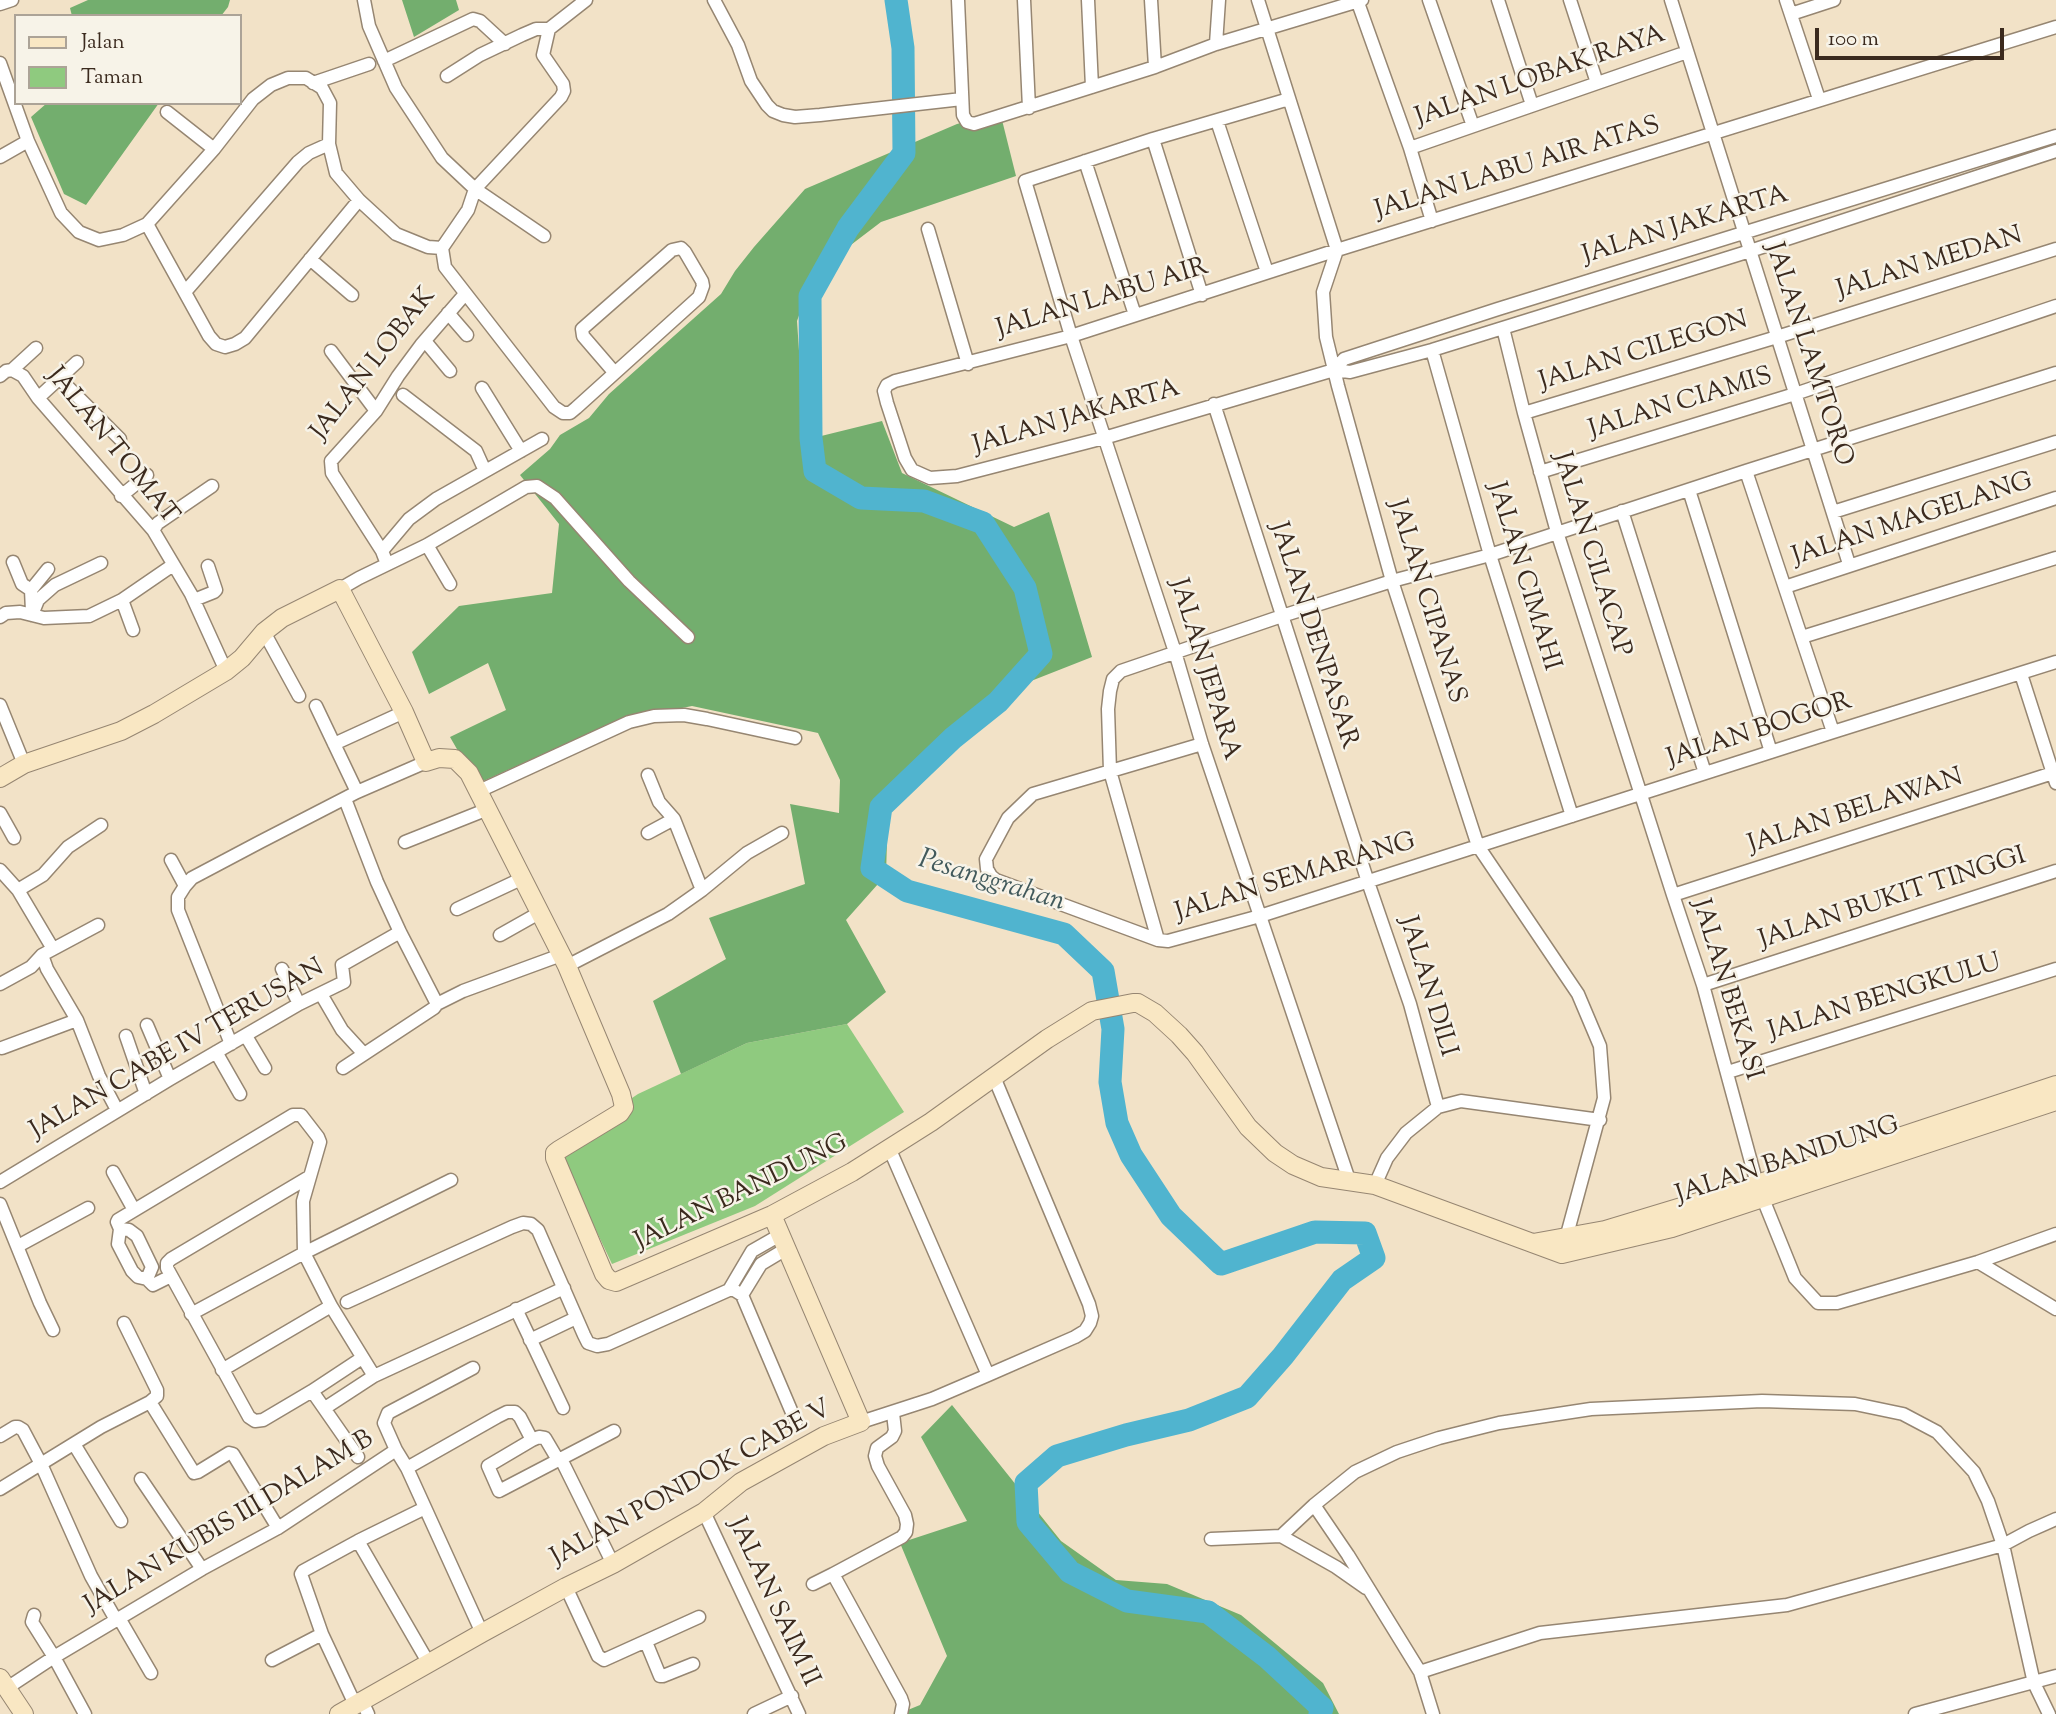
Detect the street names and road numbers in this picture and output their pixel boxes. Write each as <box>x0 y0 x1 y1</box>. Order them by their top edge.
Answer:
street label: JALAN LOBAK RAYA <box>1412 21 1670 135</box>
street label: JALAN LABU AIR ATAS <box>1372 112 1664 228</box>
street label: JALAN JAKARTA <box>1579 181 1793 273</box>
street label: JALAN MEDAN <box>1833 222 2027 308</box>
street label: JALAN LAMTORO <box>1756 239 1858 471</box>
street label: JALAN LABU AIR <box>993 253 1213 347</box>
street label: JALAN LOBAK <box>306 282 444 448</box>
street label: JALAN CILEGON <box>1536 306 1752 400</box>
street label: JALAN TOMAT <box>38 362 184 532</box>
street label: JALAN CIAMIS <box>1585 362 1777 448</box>
street label: JALAN JAKARTA <box>970 375 1184 463</box>
street label: JALAN CILACAP <box>1544 449 1636 661</box>
street label: JALAN MAGELANG <box>1789 467 2037 575</box>
street label: JALAN CIMAHI <box>1479 479 1565 675</box>
street label: JALAN CIPANAS <box>1379 496 1471 708</box>
street label: JALAN DENPASAR <box>1261 519 1363 753</box>
street label: JALAN JEPARA <box>1161 575 1245 765</box>
street label: JALAN BOGOR <box>1664 687 1856 777</box>
street label: JALAN BELAWAN <box>1745 764 1967 862</box>
street label: JALAN SEMARANG <box>1172 828 1420 930</box>
street label: JALAN BUKIT TINGGI <box>1755 842 2031 958</box>
street label: JALAN BEKASI <box>1683 896 1767 1084</box>
street label: JALAN DILI <box>1390 913 1462 1061</box>
street label: JALAN BENGKULU <box>1765 949 2005 1049</box>
street label: JALAN CABE IV TERUSAN <box>25 954 331 1148</box>
street label: JALAN BANDUNG <box>1672 1111 1904 1213</box>
street label: JALAN BANDUNG <box>630 1129 854 1259</box>
street label: JALAN PONDOK CABE V <box>546 1395 838 1575</box>
street label: JALAN KUBIS III DALAM B <box>80 1425 380 1623</box>
street label: JALAN SAIM II <box>719 1514 825 1692</box>

